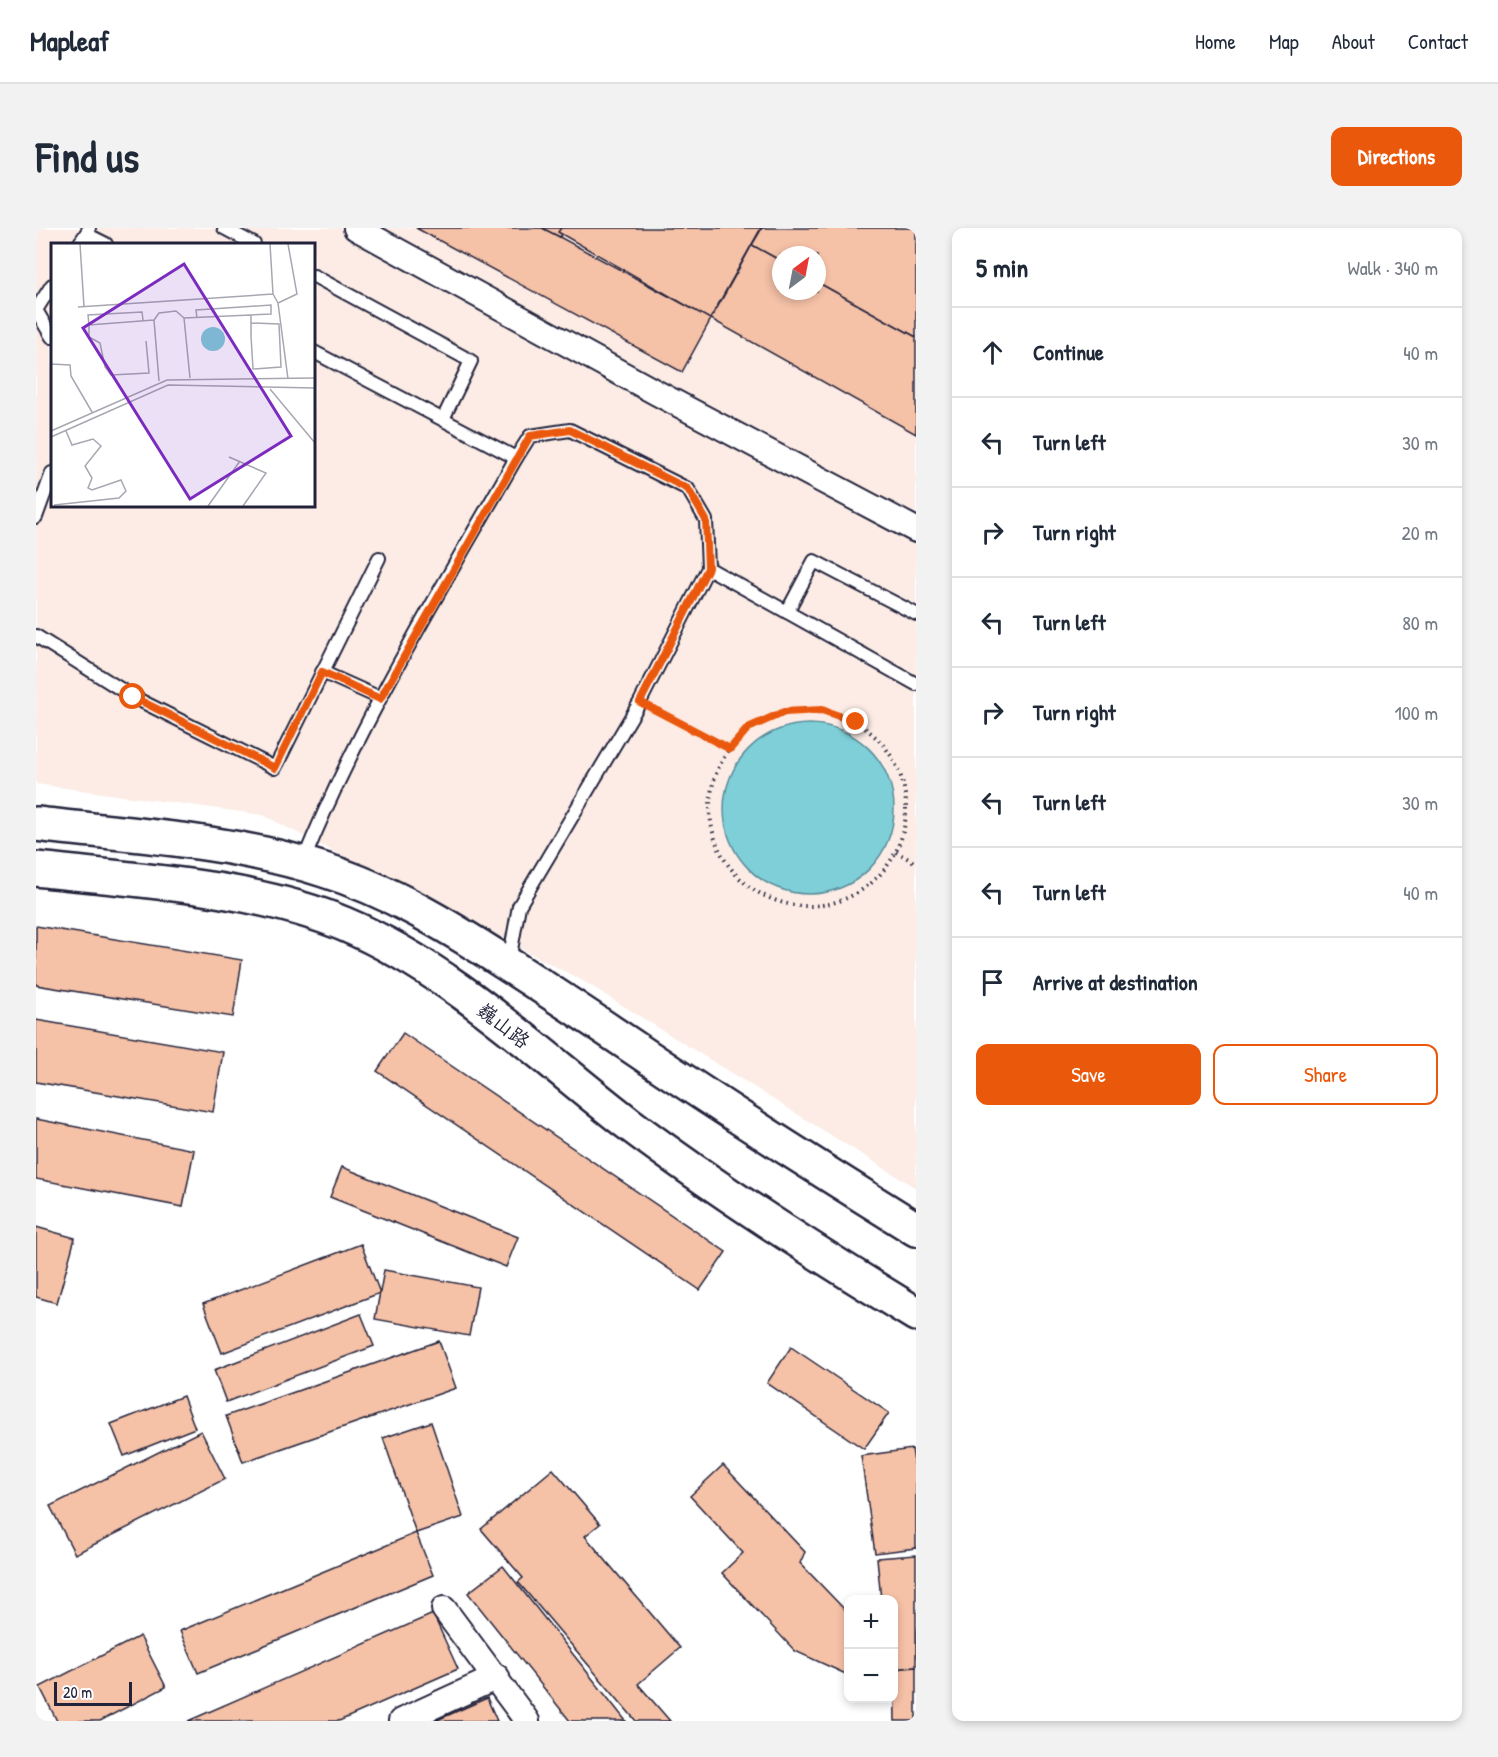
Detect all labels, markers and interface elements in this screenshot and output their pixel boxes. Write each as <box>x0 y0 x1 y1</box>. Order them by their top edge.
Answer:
text: Mapleaf <box>30 22 109 60</box>
text: Home <box>1195 27 1236 56</box>
text: Map <box>1269 27 1299 56</box>
text: About <box>1332 27 1375 56</box>
text: Contact <box>1408 27 1468 56</box>
button: Directions <box>1331 127 1462 186</box>
text: Find us <box>36 128 139 185</box>
inset map <box>51 243 315 507</box>
north arrow <box>772 246 826 300</box>
text: 5 min <box>976 250 1028 285</box>
text: Walk · 340 m <box>1347 254 1438 281</box>
icon: ahead <box>976 336 1009 369</box>
text: Continue <box>1033 337 1104 367</box>
text: 40 m <box>1403 339 1438 366</box>
icon: left <box>976 426 1009 459</box>
text: Turn left <box>1033 427 1106 457</box>
text: 30 m <box>1402 429 1438 456</box>
icon: right <box>976 516 1009 549</box>
text: Turn right <box>1033 517 1116 547</box>
text: 20 m <box>1401 519 1438 546</box>
icon: left <box>976 606 1009 639</box>
text: Turn left <box>1033 607 1106 637</box>
text: 80 m <box>1402 609 1438 636</box>
route start <box>119 683 145 709</box>
icon: right <box>976 696 1009 729</box>
text: Turn right <box>1033 697 1116 727</box>
text: 100 m <box>1395 699 1438 726</box>
route end <box>842 708 868 734</box>
icon: left <box>976 786 1009 819</box>
text: Turn left <box>1033 787 1106 817</box>
text: 30 m <box>1402 789 1438 816</box>
icon: left <box>976 876 1009 909</box>
text: Turn left <box>1033 877 1106 907</box>
text: 40 m <box>1403 879 1438 906</box>
icon: arrive <box>976 966 1009 999</box>
text: Arrive at destination <box>1033 967 1198 997</box>
street label: 巍山路 <box>472 996 537 1055</box>
button: Save <box>976 1044 1201 1105</box>
button: Share <box>1213 1044 1438 1105</box>
map controls <box>844 1595 898 1703</box>
button: + <box>844 1595 898 1649</box>
button: − <box>844 1649 898 1703</box>
scale bar <box>54 1679 132 1706</box>
text: 20 m <box>63 1681 92 1703</box>

